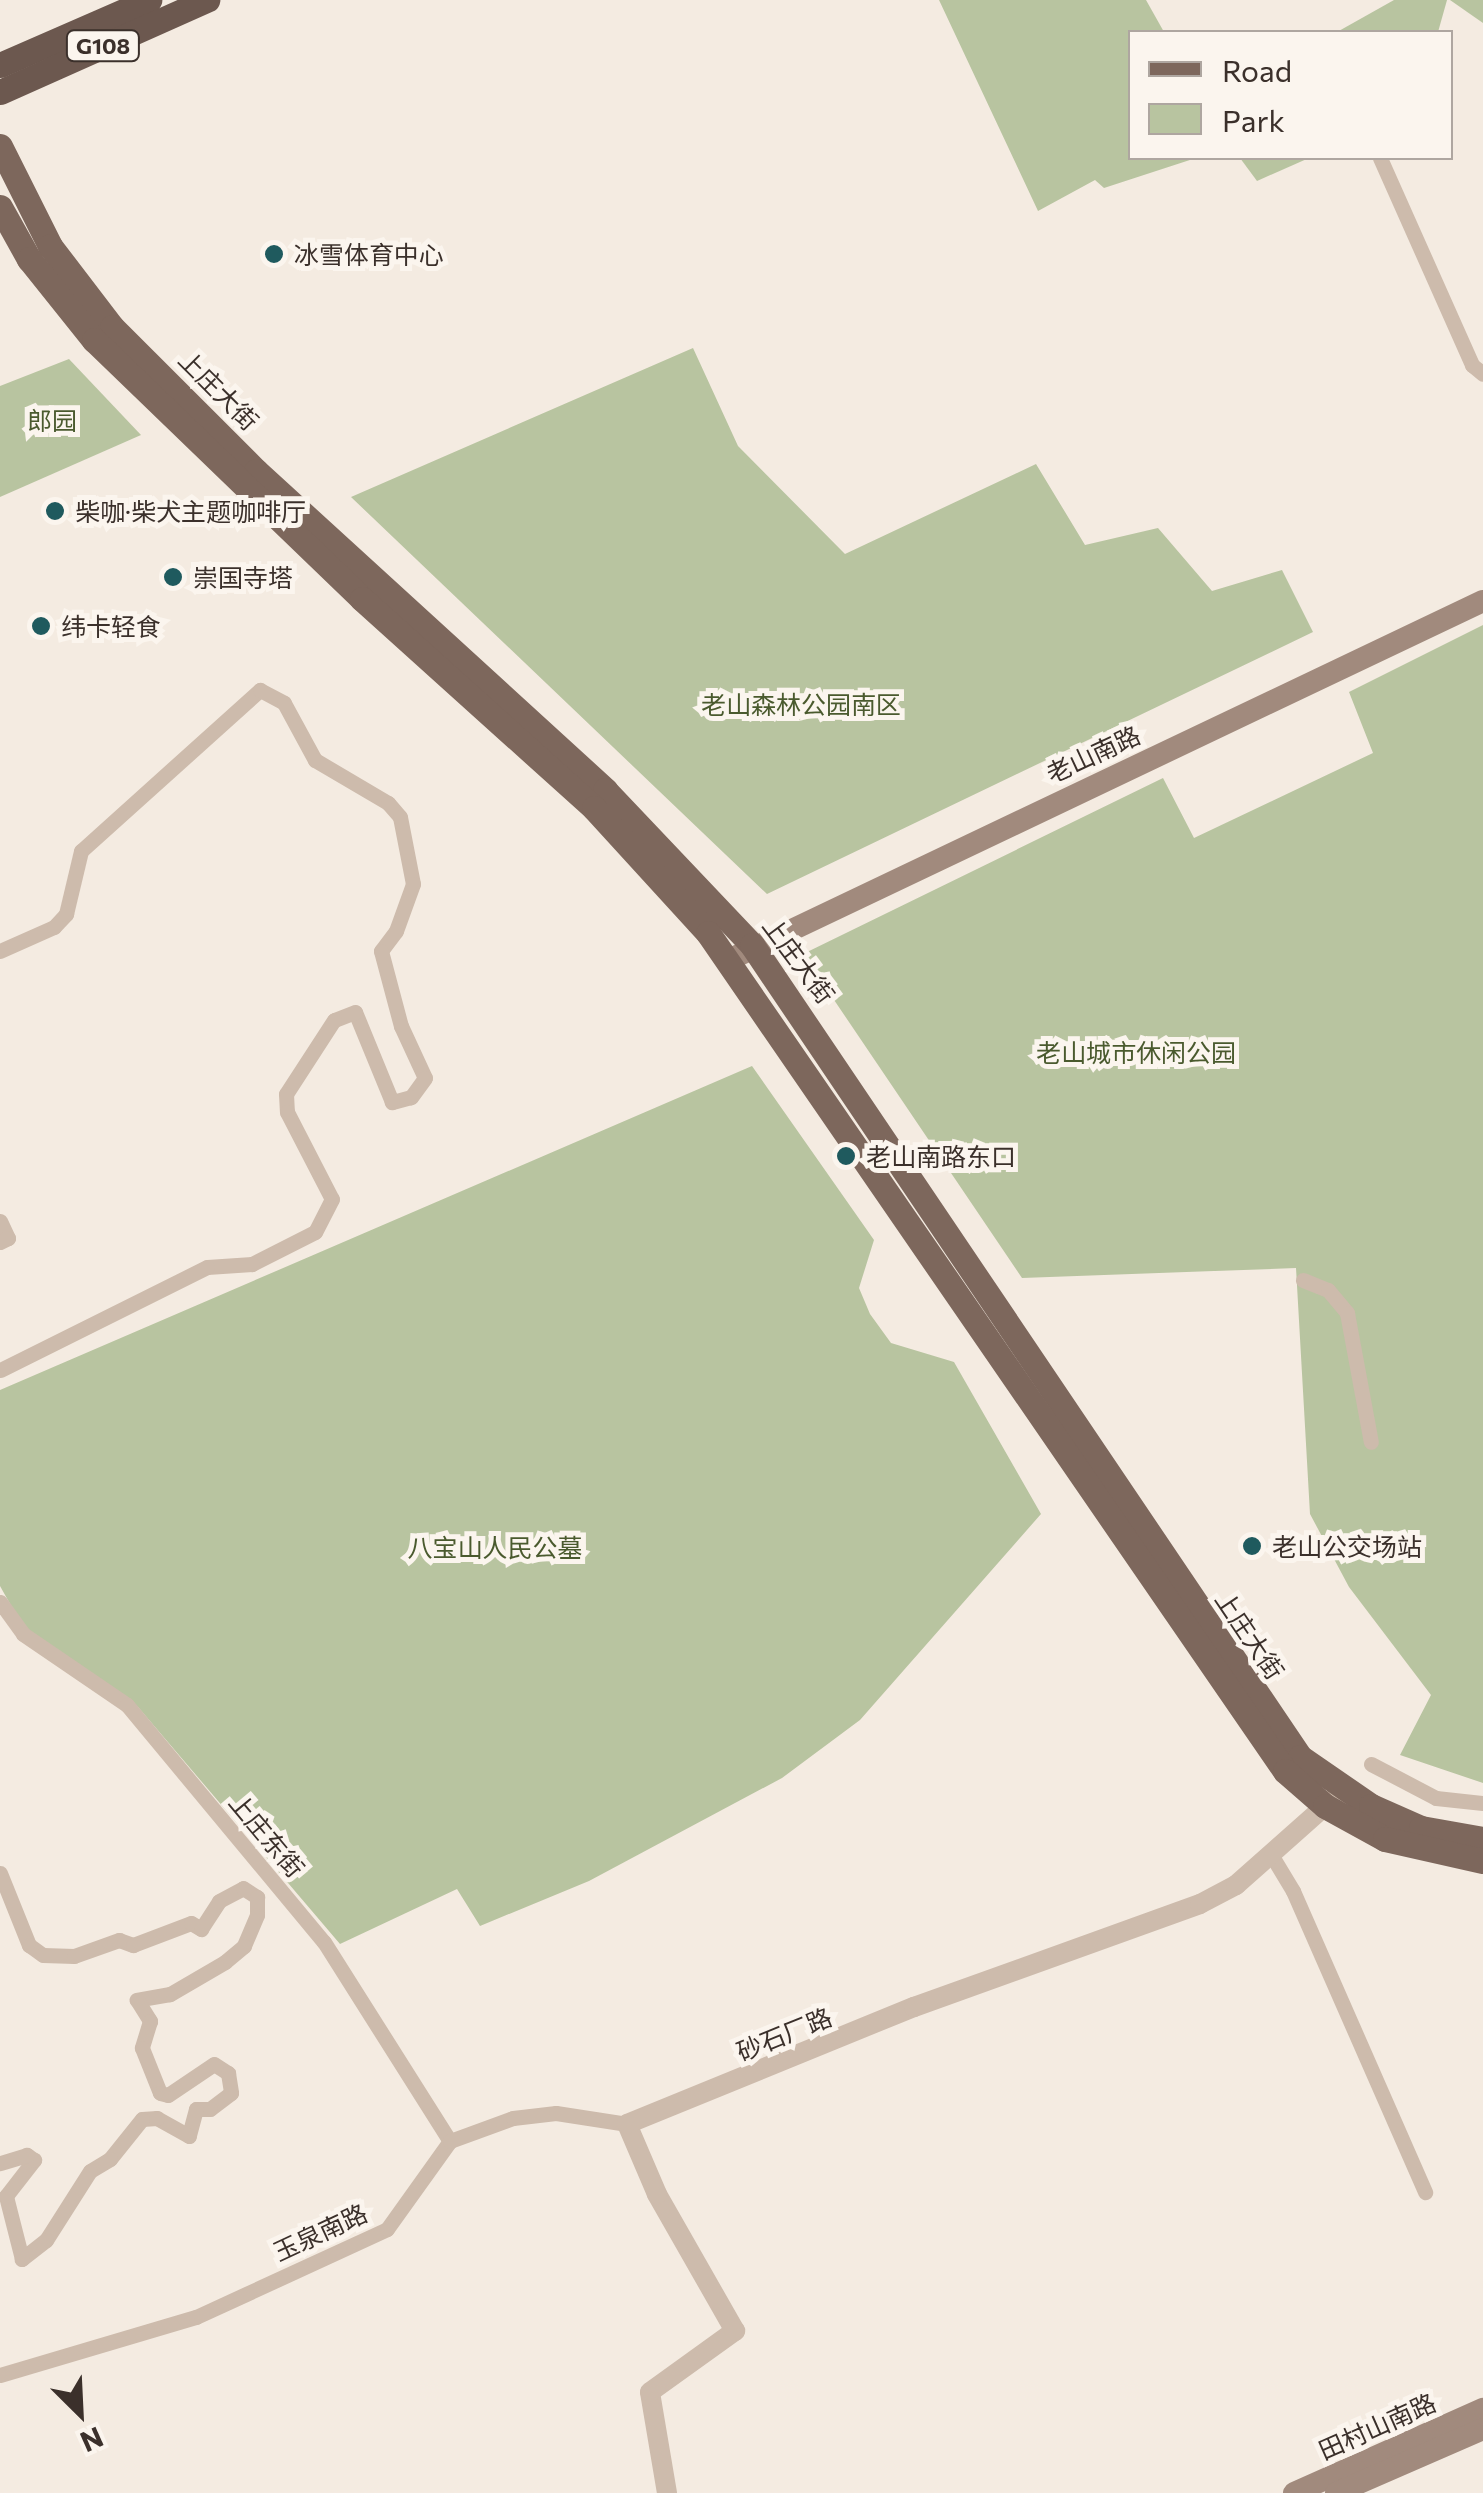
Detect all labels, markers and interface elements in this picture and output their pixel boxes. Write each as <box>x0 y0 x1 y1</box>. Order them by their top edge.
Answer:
road number: G108 <box>66 29 140 63</box>
legend <box>1128 30 1453 160</box>
text: Road <box>1222 51 1292 88</box>
text: Park <box>1222 101 1285 138</box>
place label: 冰雪体育中心 <box>294 239 444 269</box>
marker: 冰雪体育中心 <box>263 243 285 265</box>
street label: 上庄大街 <box>173 344 265 436</box>
park label: 郎园 <box>27 405 77 435</box>
place label: 柴咖·柴犬主题咖啡厅 <box>75 496 306 526</box>
marker: 柴咖·柴犬主题咖啡厅 <box>44 500 66 522</box>
place label: 崇国寺塔 <box>193 562 293 592</box>
marker: 崇国寺塔 <box>162 566 184 588</box>
place label: 纬卡轻食 <box>61 611 161 641</box>
marker: 纬卡轻食 <box>30 615 52 637</box>
park label: 老山森林公园南区 <box>701 689 901 719</box>
street label: 老山南路 <box>1041 719 1145 789</box>
street label: 上庄大街 <box>757 911 841 1009</box>
park label: 老山城市休闲公园 <box>1036 1037 1236 1067</box>
place label: 老山南路东口 <box>866 1141 1016 1171</box>
marker: 老山南路东口 <box>835 1145 857 1167</box>
place label: 老山公交场站 <box>1272 1531 1422 1561</box>
park label: 八宝山人民公墓 <box>408 1532 582 1562</box>
marker: 老山公交场站 <box>1241 1535 1263 1557</box>
street label: 上庄大街 <box>1210 1585 1290 1685</box>
street label: 上庄东街 <box>223 1787 311 1883</box>
street label: 砂石厂路 <box>732 2001 836 2067</box>
street label: 玉泉南路 <box>268 2197 372 2267</box>
north arrow <box>30 2363 130 2463</box>
street label: 田村山南路 <box>1314 2387 1440 2465</box>
text: N <box>76 2421 109 2460</box>

